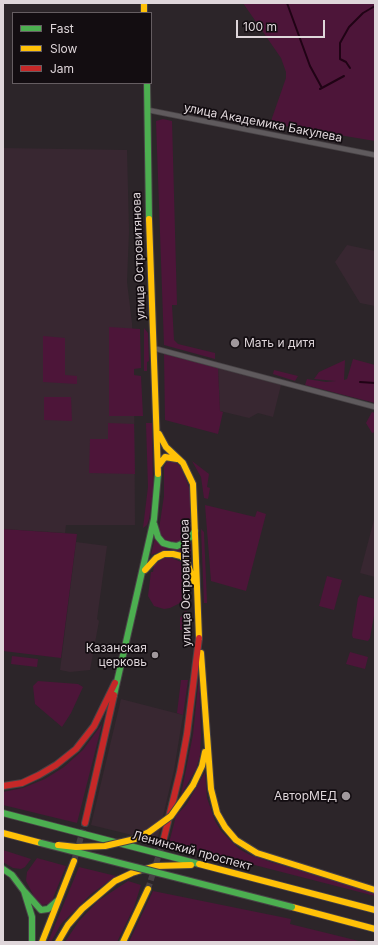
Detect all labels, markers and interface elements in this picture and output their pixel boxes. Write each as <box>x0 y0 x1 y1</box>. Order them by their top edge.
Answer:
legend <box>12 12 152 84</box>
scale bar <box>238 12 327 38</box>
text: 100 m <box>243 19 277 34</box>
text: Fast <box>50 21 74 36</box>
text: Slow <box>50 41 77 56</box>
text: Jam <box>50 61 74 76</box>
street label: улица Академика Бакулева <box>183 101 343 145</box>
street label: улица Островитянова <box>130 192 148 320</box>
place label: Мать и дитя <box>244 336 315 350</box>
marker: Мать и дитя <box>229 337 241 349</box>
street label: улица Островитянова <box>178 519 194 647</box>
place label: Казанская церковь <box>86 641 147 669</box>
marker: Казанская церковь <box>150 650 160 660</box>
place label: АвторМЕД <box>274 789 337 803</box>
marker: АвторМЕД <box>340 790 352 802</box>
street label: Ленинский проспект <box>131 828 253 874</box>

